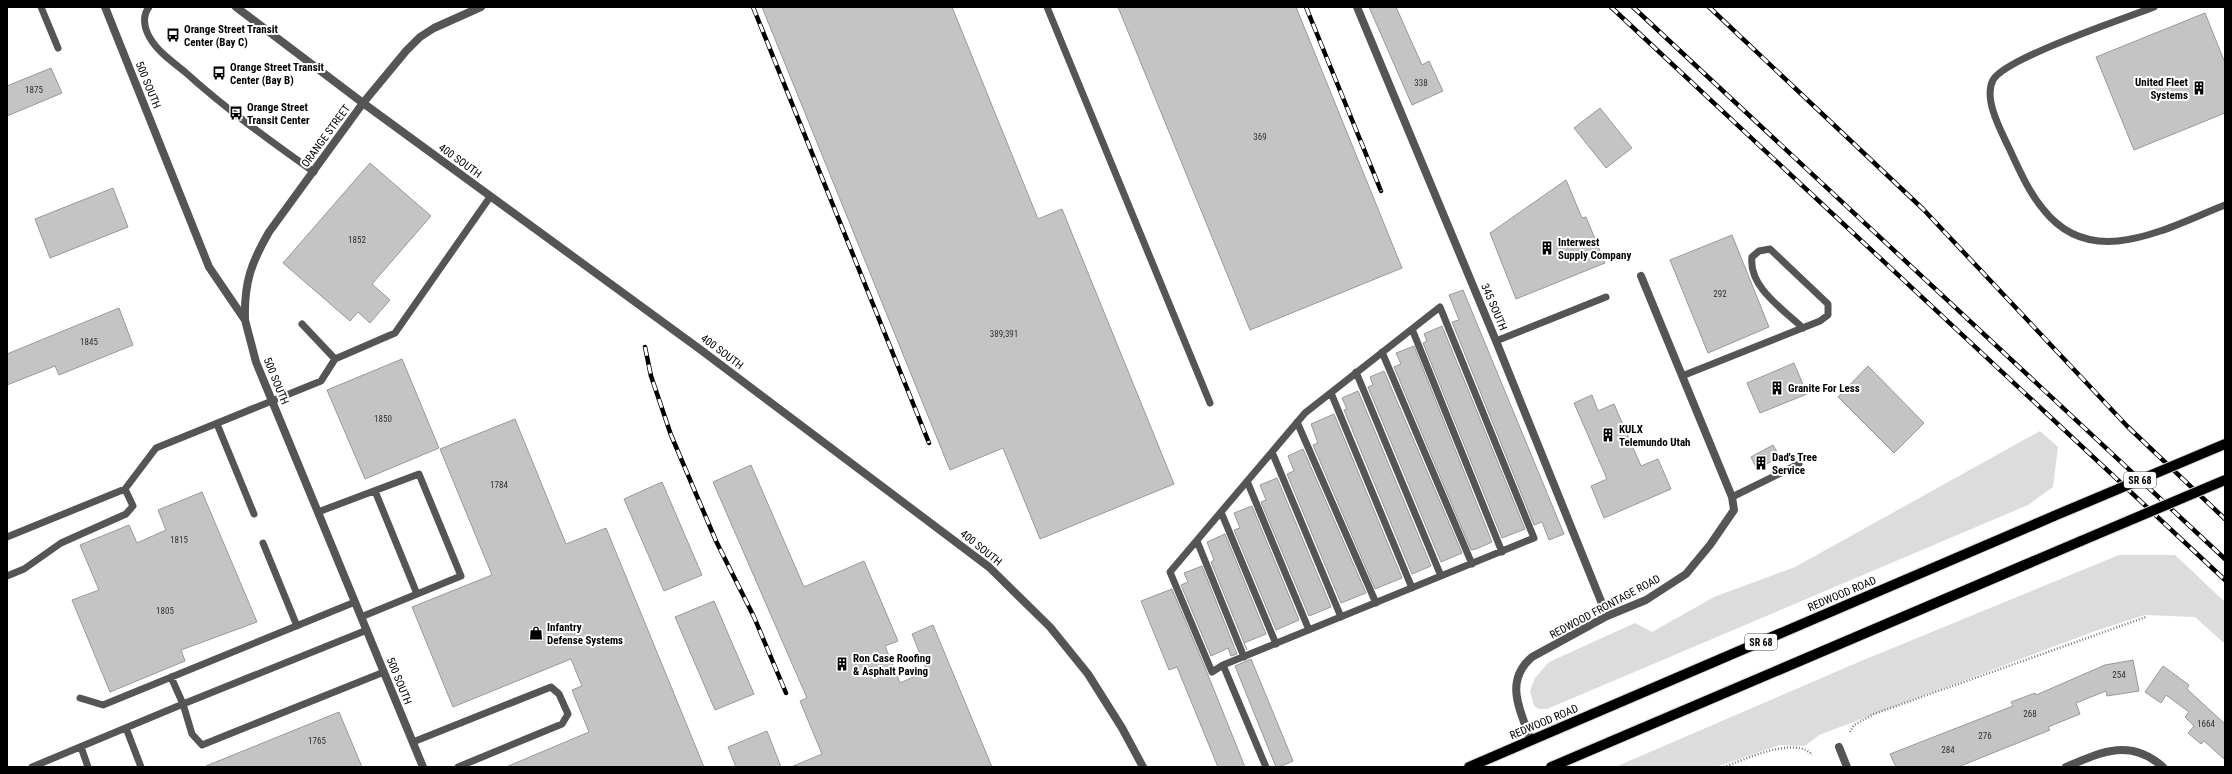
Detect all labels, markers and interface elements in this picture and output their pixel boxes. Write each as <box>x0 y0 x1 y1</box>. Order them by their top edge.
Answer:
place label: Orange Street Transit Center (Bay C) <box>184 23 278 49</box>
bus stop icon: Orange Street Transit Center (Bay C) <box>165 27 181 43</box>
street label: 500 SOUTH <box>133 59 163 111</box>
place label: Orange Street Transit Center (Bay B) <box>230 61 324 87</box>
bus stop icon: Orange Street Transit Center (Bay B) <box>211 65 227 81</box>
place label: United Fleet Systems <box>2135 76 2189 102</box>
house number: 338 <box>1414 78 1428 88</box>
building icon: United Fleet Systems <box>2191 80 2207 96</box>
house number: 1875 <box>25 85 43 95</box>
place label: Orange Street Transit Center <box>247 101 310 127</box>
street label: ORANGE STREET <box>299 102 353 170</box>
bus stop icon: Orange Street Transit Center <box>228 105 244 121</box>
house number: 369 <box>1253 132 1267 142</box>
street label: 400 SOUTH <box>436 141 484 181</box>
house number: 1852 <box>348 235 366 245</box>
place label: Interwest Supply Company <box>1558 236 1631 262</box>
building icon: Interwest Supply Company <box>1539 240 1555 256</box>
street label: 345 SOUTH <box>1478 282 1510 332</box>
house number: 292 <box>1713 289 1727 299</box>
house number: 389;391 <box>990 329 1018 339</box>
street label: 400 SOUTH <box>698 332 746 372</box>
house number: 1845 <box>80 337 98 347</box>
street label: 500 SOUTH <box>261 355 291 407</box>
building icon: Granite For Less <box>1769 380 1785 396</box>
place label: Granite For Less <box>1788 382 1860 395</box>
house number: 1850 <box>374 414 392 424</box>
place label: KULX Telemundo Utah <box>1619 423 1690 449</box>
building icon: KULX Telemundo Utah <box>1600 427 1616 443</box>
place label: Dad's Tree Service <box>1772 451 1817 477</box>
building icon: Dad's Tree Service <box>1753 455 1769 471</box>
road number: SR 68 <box>2124 472 2156 488</box>
house number: 1784 <box>490 480 508 490</box>
street label: 400 SOUTH <box>958 527 1004 569</box>
house number: 1815 <box>170 535 188 545</box>
street label: REDWOOD FRONTAGE ROAD <box>1547 572 1663 642</box>
street label: REDWOOD ROAD <box>1806 574 1878 614</box>
house number: 1805 <box>156 606 174 616</box>
place label: Infantry Defense Systems <box>547 621 623 647</box>
shop icon: Infantry Defense Systems <box>528 625 544 641</box>
road number: SR 68 <box>1745 634 1777 650</box>
place label: Ron Case Roofing & Asphalt Paving <box>853 652 931 678</box>
street label: 500 SOUTH <box>384 655 414 707</box>
building icon: Ron Case Roofing & Asphalt Paving <box>834 656 850 672</box>
house number: 254 <box>2112 670 2126 680</box>
street label: REDWOOD ROAD <box>1508 702 1580 742</box>
house number: 268 <box>2023 709 2037 719</box>
house number: 1664 <box>2197 719 2215 729</box>
house number: 276 <box>1978 731 1992 741</box>
house number: 1765 <box>308 736 326 746</box>
house number: 284 <box>1941 745 1955 755</box>

